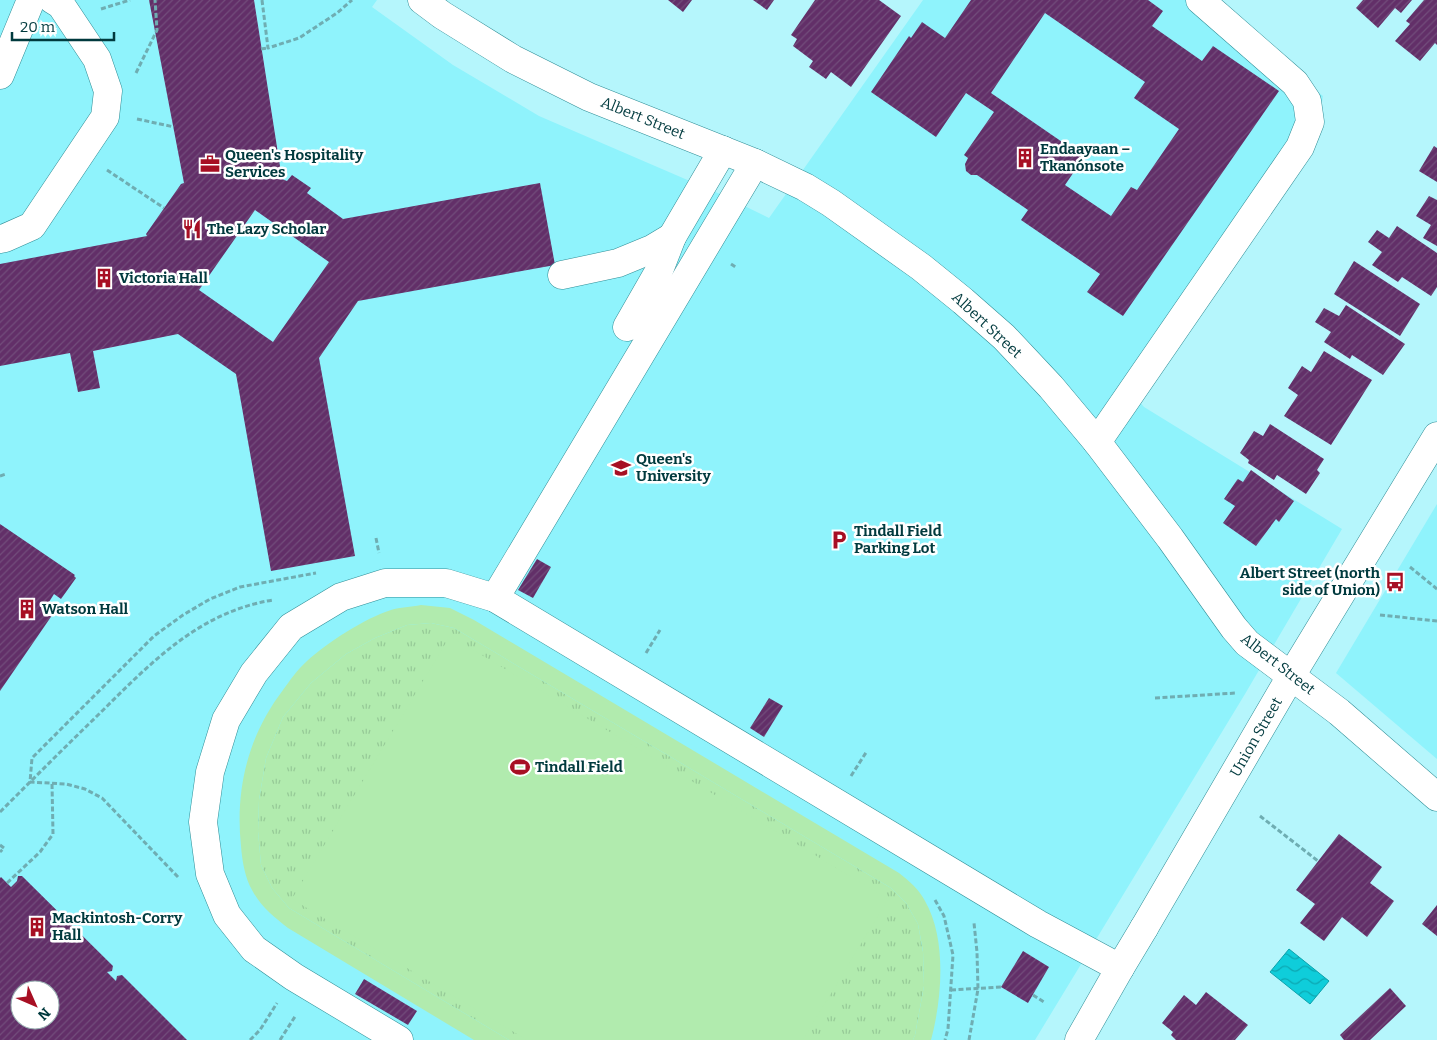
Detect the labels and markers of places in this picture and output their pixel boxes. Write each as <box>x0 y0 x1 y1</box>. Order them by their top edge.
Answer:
place label: Endaayaan – Tkanónsote <box>1040 140 1130 175</box>
place label: Queen's Hospitality Services <box>225 146 364 181</box>
building icon: Endaayaan – Tkanónsote <box>1014 147 1036 169</box>
office icon: Queen's Hospitality Services <box>199 153 221 175</box>
restaurant icon: The Lazy Scholar <box>181 218 203 240</box>
place label: The Lazy Scholar <box>207 220 326 238</box>
building icon: Victoria Hall <box>93 267 115 289</box>
place label: Victoria Hall <box>119 269 208 287</box>
place label: Queen's University <box>636 450 711 485</box>
school or university icon: Queen's University <box>610 457 632 479</box>
place label: Tindall Field Parking Lot <box>854 522 942 557</box>
parking icon: Tindall Field Parking Lot <box>828 529 850 551</box>
place label: Albert Street (north side of Union) <box>1240 564 1380 599</box>
bus stop icon: Albert Street (north side of Union) <box>1384 571 1406 593</box>
building icon: Watson Hall <box>16 598 38 620</box>
place label: Watson Hall <box>42 600 129 618</box>
sports icon: Tindall Field <box>509 756 531 778</box>
place label: Tindall Field <box>535 758 623 776</box>
place label: Mackintosh-Corry Hall <box>52 909 183 944</box>
building icon: Mackintosh-Corry Hall <box>26 916 48 938</box>

